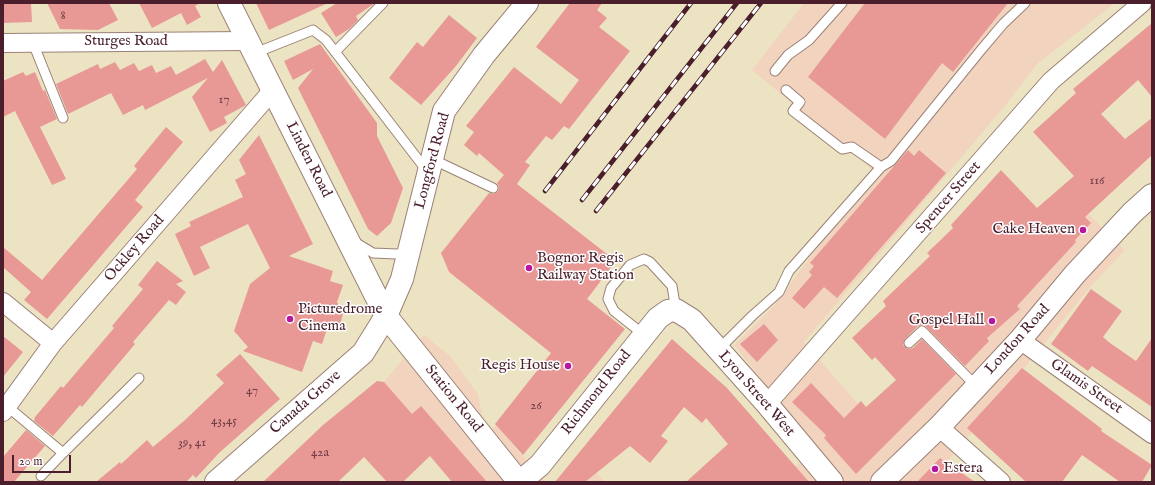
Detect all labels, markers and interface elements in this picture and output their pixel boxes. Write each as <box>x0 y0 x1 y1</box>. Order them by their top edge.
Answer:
house number: 8 <box>60 8 66 24</box>
street label: Sturges Road <box>84 33 168 51</box>
house number: 17 <box>219 92 229 108</box>
street label: Longford Road <box>411 111 455 211</box>
street label: Linden Road <box>281 119 335 201</box>
street label: Spencer Street <box>913 158 985 238</box>
house number: 116 <box>1089 173 1105 189</box>
street label: Ockley Road <box>101 212 169 286</box>
place label: Cake Heaven <box>992 221 1075 239</box>
marker: Cake Heaven <box>1078 225 1088 235</box>
place label: Bognor Regis Railway Station <box>537 250 634 285</box>
marker: Bognor Regis Railway Station <box>524 263 534 273</box>
place label: Picturedrome Cinema <box>298 301 382 336</box>
street label: London Road <box>982 301 1054 379</box>
place label: Gospel Hall <box>909 312 984 330</box>
marker: Picturedrome Cinema <box>285 314 295 324</box>
marker: Gospel Hall <box>987 316 997 326</box>
street label: Richmond Road <box>558 347 636 439</box>
street label: Lyon Street West <box>714 347 798 441</box>
street label: Glamis Street <box>1046 356 1126 418</box>
place label: Regis House <box>480 357 560 375</box>
marker: Regis House <box>563 361 573 371</box>
street label: Station Road <box>420 362 486 436</box>
street label: Canada Grove <box>267 367 345 439</box>
house number: 47 <box>246 383 258 399</box>
house number: 26 <box>530 398 542 414</box>
house number: 43,45 <box>211 413 237 429</box>
house number: 39, 41 <box>178 435 206 451</box>
house number: 42a <box>311 445 329 461</box>
scale bar <box>14 447 73 473</box>
text: 20 m <box>19 454 42 469</box>
place label: Estera <box>943 460 983 478</box>
marker: Estera <box>930 464 940 474</box>

